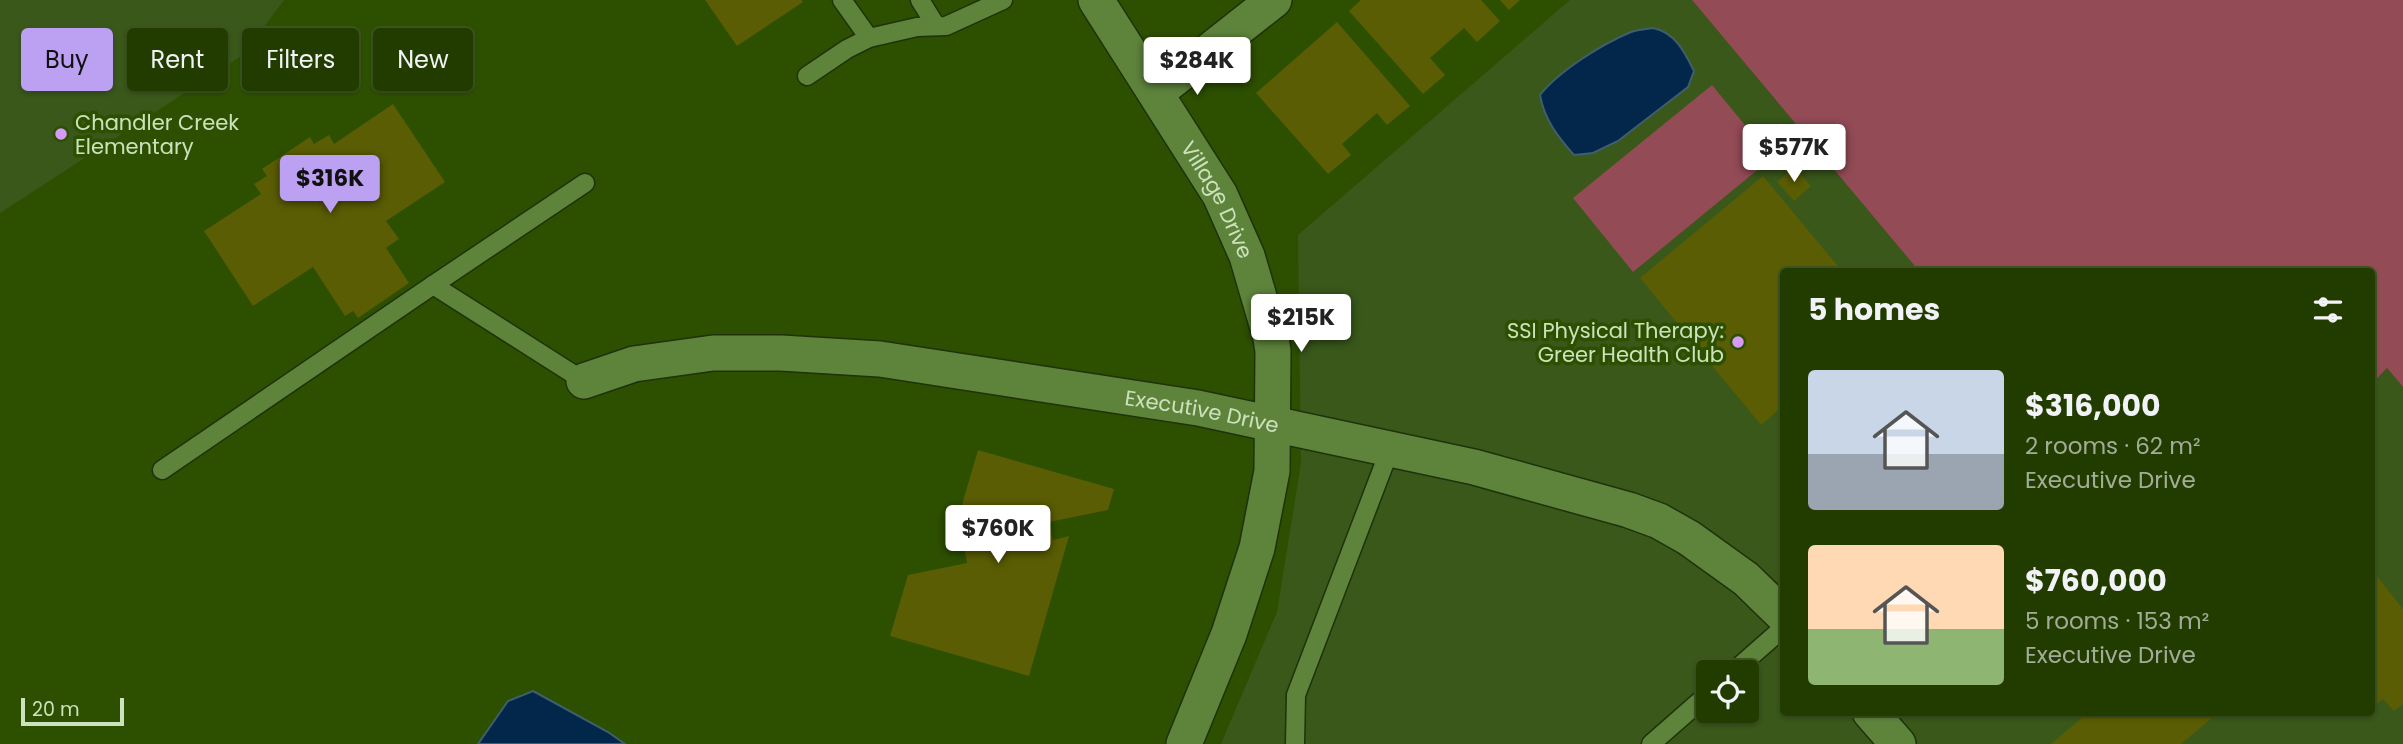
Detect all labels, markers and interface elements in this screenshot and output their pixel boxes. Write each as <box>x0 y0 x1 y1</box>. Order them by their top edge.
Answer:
chip: Buy <box>21 28 113 91</box>
chip: Rent <box>127 28 228 91</box>
chip: Filters <box>242 28 359 91</box>
chip: New <box>373 28 473 91</box>
pin: $284K <box>1148 38 1246 97</box>
text: $284K <box>1160 44 1234 76</box>
place label: Chandler Creek Elementary <box>75 108 239 161</box>
pin: $577K <box>1745 124 1843 184</box>
marker: Chandler Creek Elementary <box>53 126 69 142</box>
text: $577K <box>1759 131 1829 163</box>
street label: Village Drive <box>1175 135 1261 263</box>
pin: $316K <box>281 156 379 215</box>
text: $316K <box>296 162 364 194</box>
text: 5 homes <box>1808 288 1940 331</box>
icon: filters <box>2309 291 2347 329</box>
pin: $215K <box>1252 294 1350 354</box>
text: $215K <box>1267 301 1335 333</box>
place label: SSI Physical Therapy: Greer Health Club <box>1507 316 1724 369</box>
marker: SSI Physical Therapy: Greer Health Club <box>1730 334 1746 350</box>
street label: Executive Drive <box>1123 382 1282 439</box>
text: $316,000 <box>2025 384 2161 427</box>
icon: home <box>1864 398 1948 482</box>
text: 2 rooms · 62 m² <box>2025 430 2201 462</box>
text: Executive Drive <box>2025 464 2196 496</box>
pin: $760K <box>949 505 1047 565</box>
text: $760K <box>961 512 1035 544</box>
text: $760,000 <box>2025 559 2167 602</box>
icon: home <box>1864 573 1948 657</box>
text: 5 rooms · 153 m² <box>2025 605 2209 637</box>
text: Executive Drive <box>2025 639 2196 671</box>
map controls <box>1696 660 1759 723</box>
button: locate <box>1696 660 1759 723</box>
scale bar <box>21 695 124 727</box>
text: 20 m <box>32 696 80 723</box>

